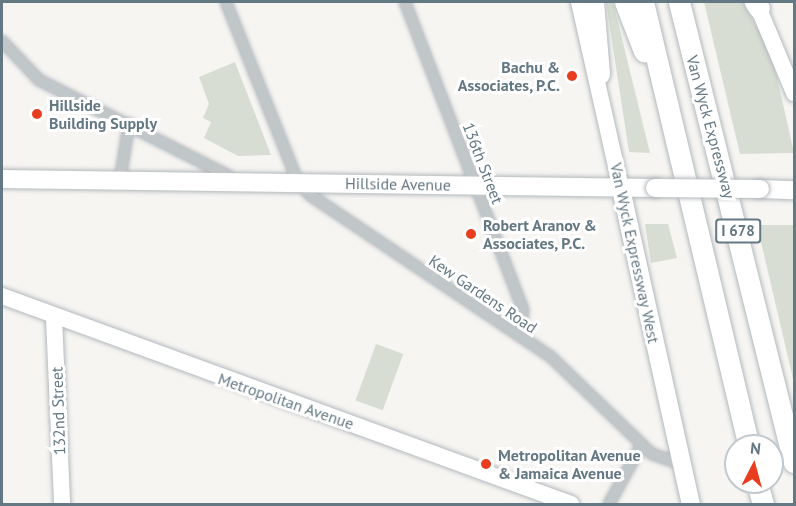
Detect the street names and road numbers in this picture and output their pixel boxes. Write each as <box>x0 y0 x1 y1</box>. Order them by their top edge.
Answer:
street label: Van Wyck Expressway <box>683 53 739 201</box>
street label: 136th Street <box>459 120 507 206</box>
street label: Van Wyck Expressway West <box>606 160 664 346</box>
street label: Hillside Avenue <box>345 173 451 195</box>
road number: I 678 <box>714 219 762 243</box>
street label: Kew Gardens Road <box>425 251 541 337</box>
street label: 132nd Street <box>47 366 69 456</box>
street label: Metropolitan Avenue <box>215 369 357 433</box>

